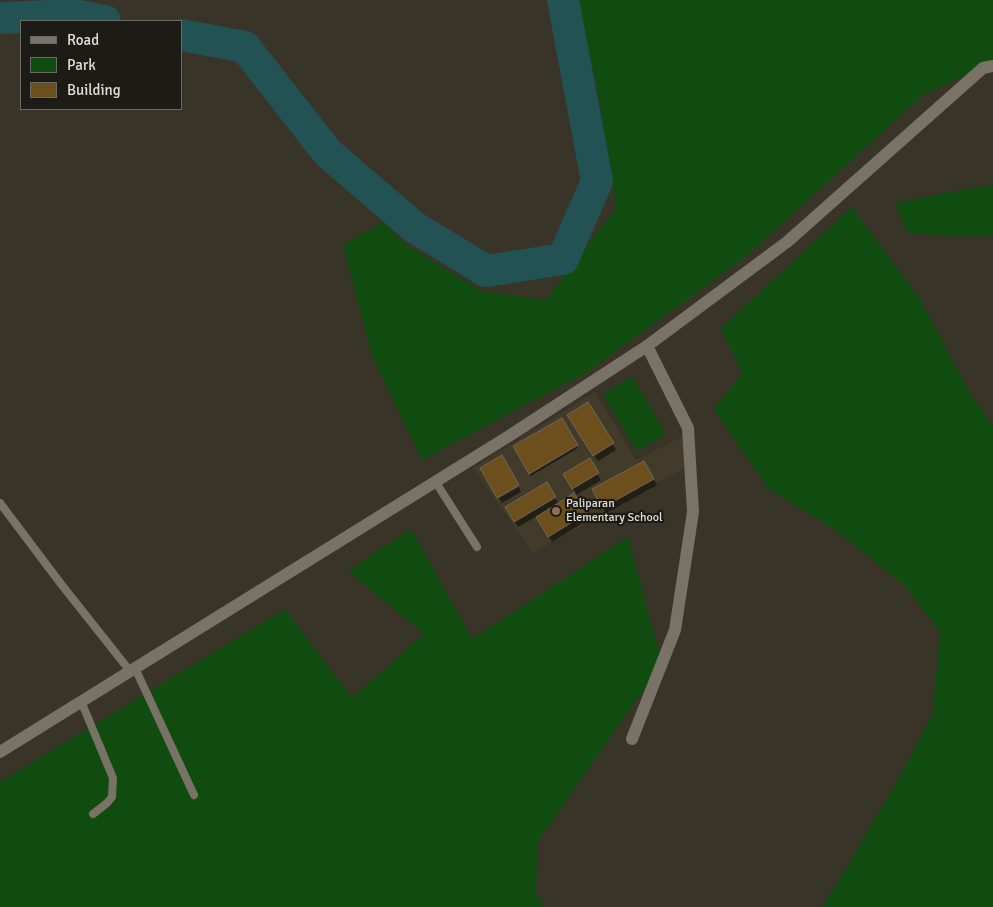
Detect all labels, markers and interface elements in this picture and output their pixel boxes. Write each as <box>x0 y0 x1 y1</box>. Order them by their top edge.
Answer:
legend <box>20 20 182 110</box>
text: Road <box>67 31 99 49</box>
text: Park <box>67 56 96 74</box>
text: Building <box>67 81 121 99</box>
place label: Paliparan Elementary School <box>566 497 662 525</box>
marker: Paliparan Elementary School <box>550 505 562 517</box>

